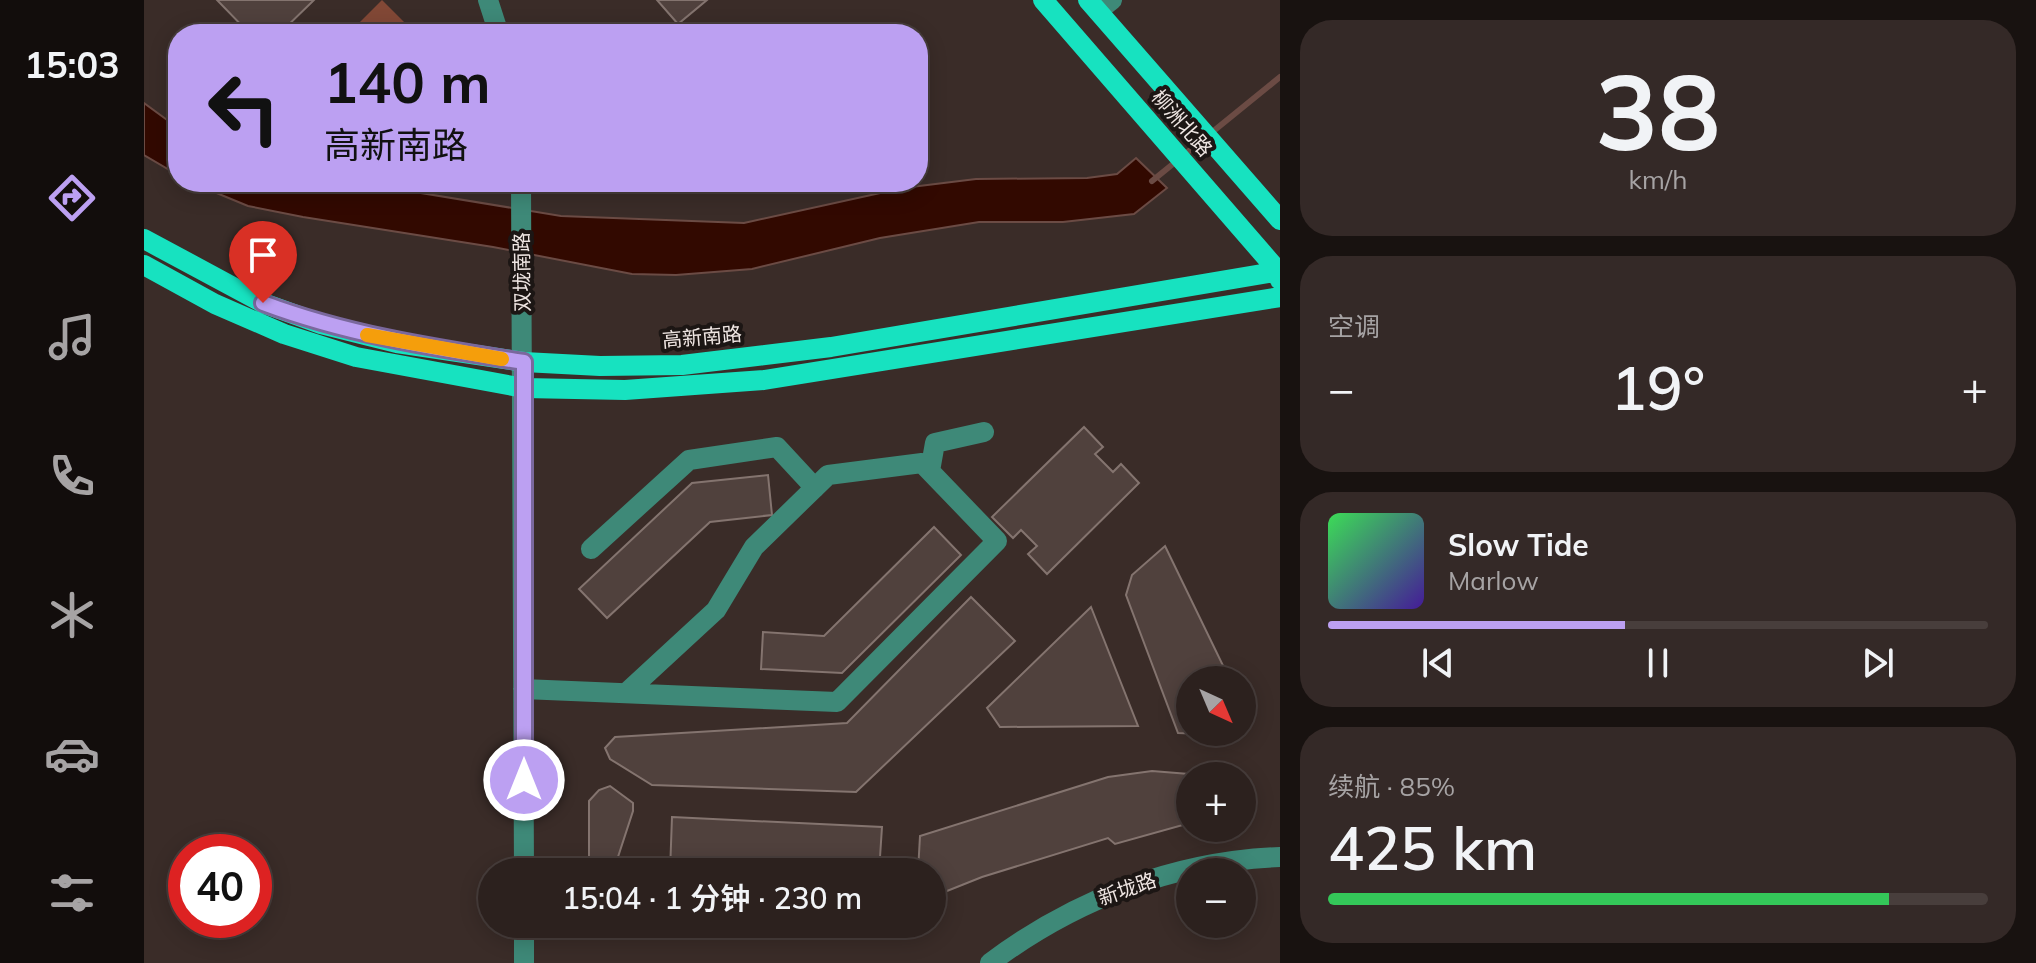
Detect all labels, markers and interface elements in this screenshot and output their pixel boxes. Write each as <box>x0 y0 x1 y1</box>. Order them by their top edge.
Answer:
text: 15:03 <box>24 42 120 87</box>
text: 38 <box>1596 45 1720 176</box>
text: 140 m <box>324 47 491 117</box>
icon: left <box>192 56 296 160</box>
street label: 柳洲北路 <box>1147 84 1218 161</box>
text: 高新南路 <box>324 122 468 167</box>
text: km/h <box>1629 163 1687 196</box>
icon: directions <box>44 170 100 226</box>
pin <box>229 221 297 303</box>
street label: 双垅南路 <box>508 232 535 312</box>
icon: arrive <box>241 233 285 277</box>
icon: music <box>44 309 100 365</box>
text: 空调 <box>1328 310 1380 343</box>
street label: 高新南路 <box>661 321 743 352</box>
text: 19° <box>1611 350 1705 425</box>
text: − <box>1328 361 1354 416</box>
text: + <box>1962 361 1988 416</box>
icon: phone <box>44 448 100 504</box>
text: Slow Tide <box>1448 526 1589 564</box>
text: Marlow <box>1448 564 1539 597</box>
icon: climate <box>44 587 100 643</box>
icon: previous <box>1416 641 1460 685</box>
icon: pause <box>1636 641 1680 685</box>
icon: next <box>1856 641 1900 685</box>
north arrow <box>1176 666 1256 746</box>
map controls <box>1176 666 1256 938</box>
icon: car <box>44 726 100 782</box>
position arrow <box>482 738 566 822</box>
button: + <box>1176 762 1256 842</box>
text: 续航 · 85% <box>1328 770 1455 803</box>
text: 425 km <box>1328 810 1537 885</box>
speed limit sign: 40 <box>168 834 272 938</box>
button: − <box>1176 858 1256 938</box>
icon: filters <box>44 865 100 921</box>
street label: 新垅路 <box>1094 867 1159 910</box>
text: 15:04 · 1 分钟 · 230 m <box>562 879 862 917</box>

